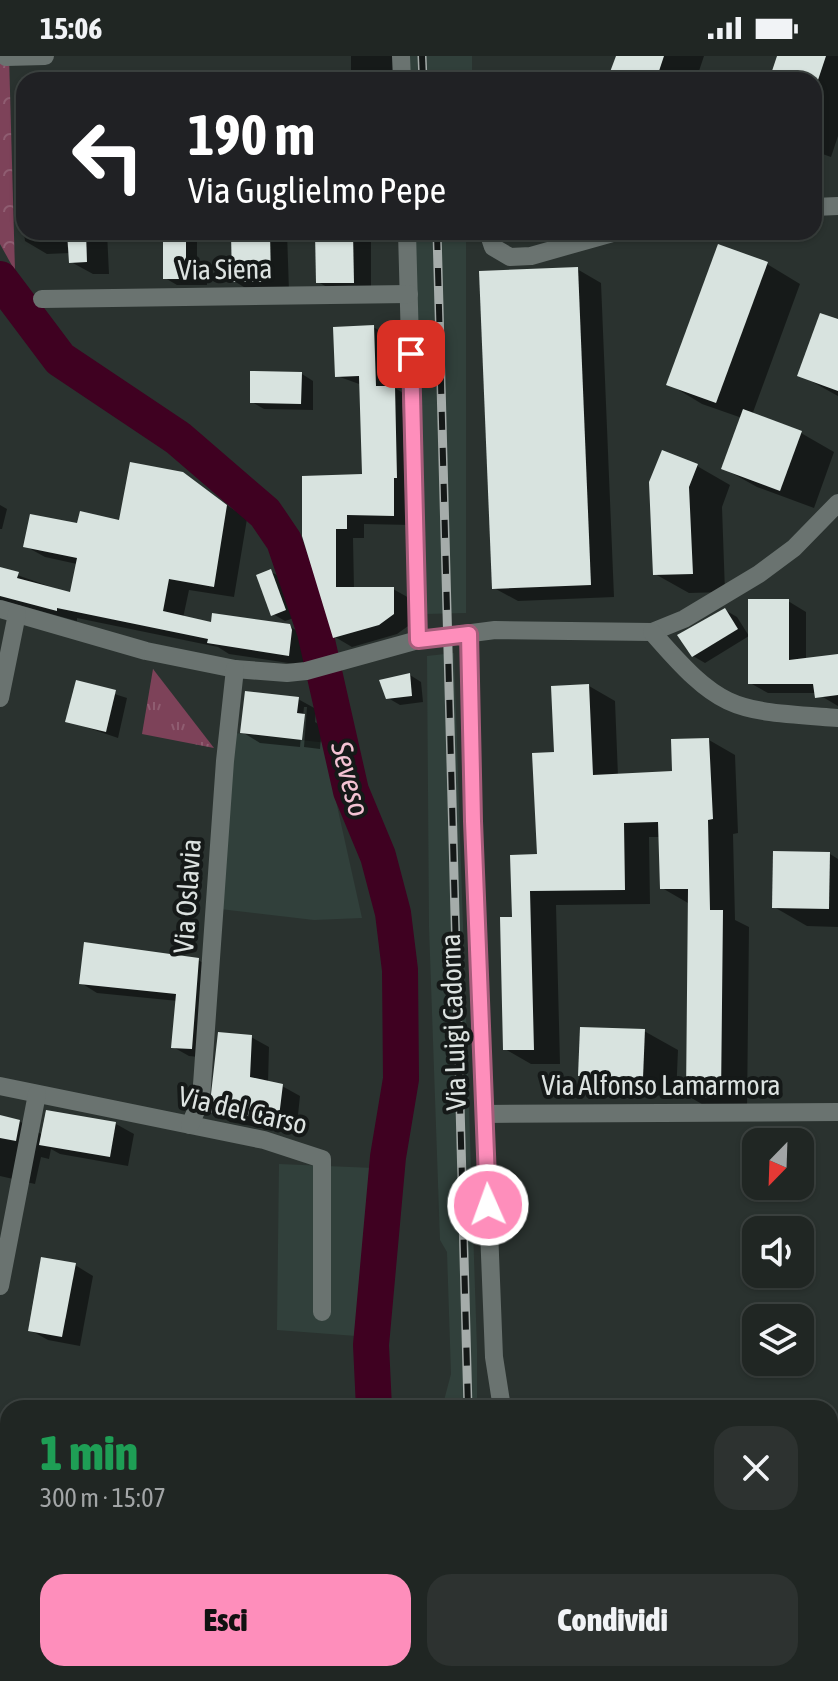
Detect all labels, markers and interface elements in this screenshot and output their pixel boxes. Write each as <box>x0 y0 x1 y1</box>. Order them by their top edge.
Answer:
text: 15:06 <box>40 11 102 45</box>
text: 190 m <box>188 103 315 167</box>
icon: left <box>56 104 160 208</box>
text: Via Guglielmo Pepe <box>188 169 446 211</box>
street label: Via Siena <box>177 252 273 286</box>
pin <box>377 320 445 388</box>
icon: arrive <box>389 332 433 376</box>
water label: Seveso <box>324 737 377 820</box>
street label: Via Oslavia <box>167 838 207 954</box>
street label: Via Luigi Cadorna <box>434 933 472 1111</box>
street label: Via Alfonso Lamarmora <box>542 1069 780 1101</box>
street label: Via del Carso <box>175 1080 311 1140</box>
north arrow <box>742 1128 814 1200</box>
map controls <box>742 1128 814 1376</box>
position arrow <box>446 1163 530 1247</box>
button: sound <box>742 1216 814 1288</box>
button: layers <box>742 1304 814 1376</box>
text: 1 min <box>40 1425 138 1480</box>
button: close <box>714 1426 798 1510</box>
text: 300 m · 15:07 <box>40 1483 166 1513</box>
button: Esci <box>40 1574 411 1666</box>
button: Condividi <box>427 1574 798 1666</box>

